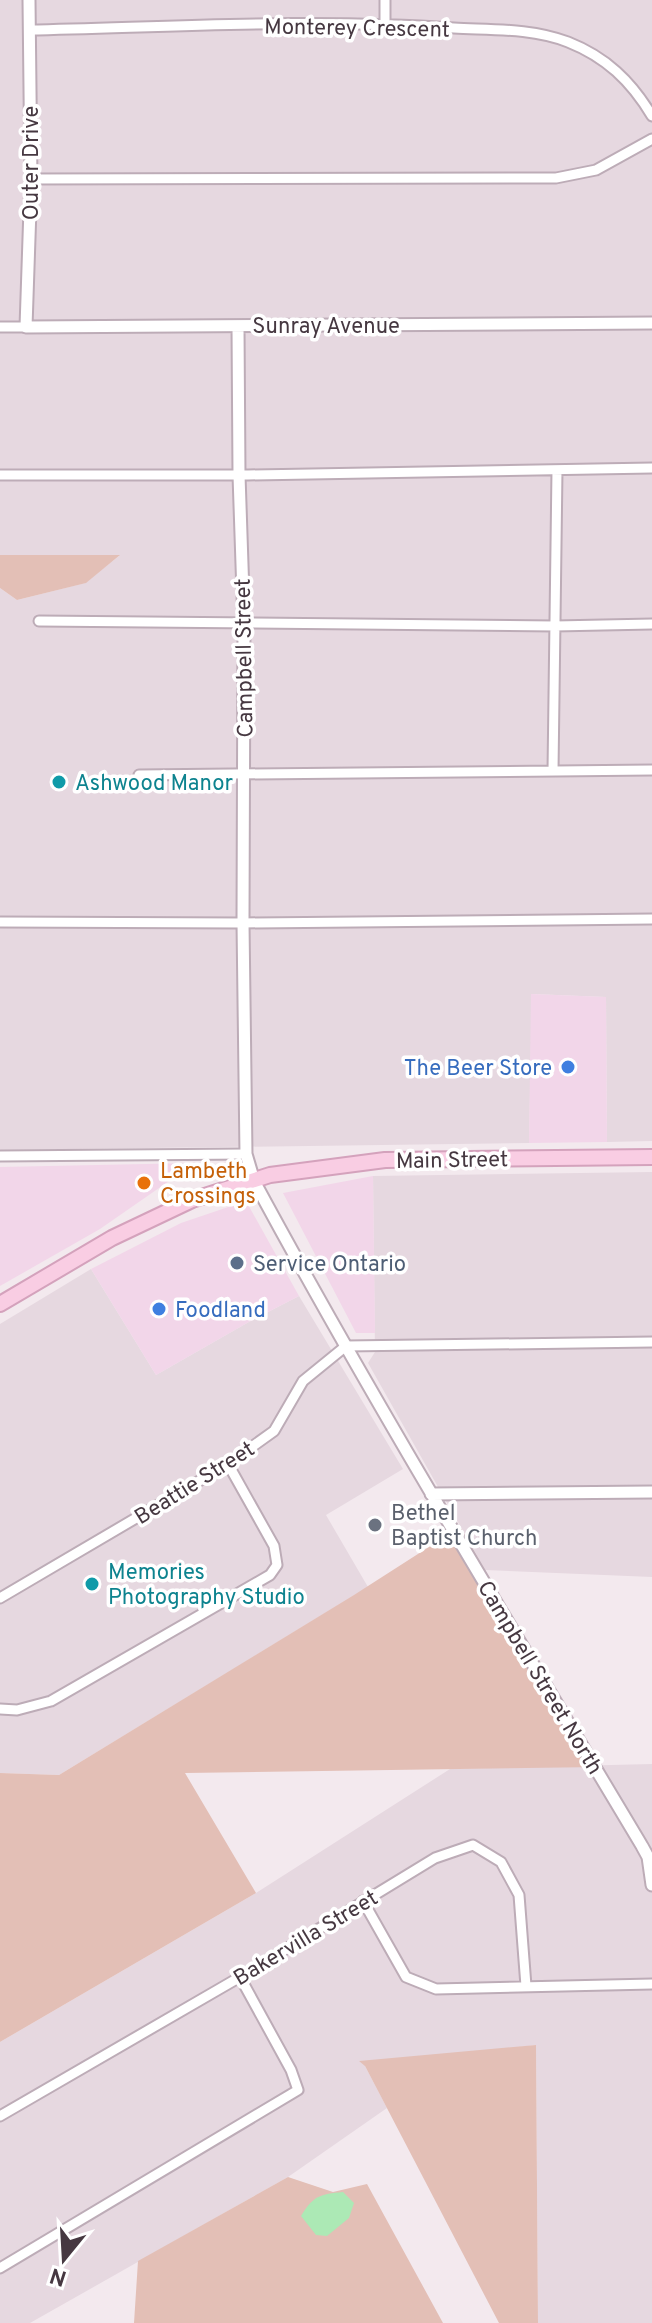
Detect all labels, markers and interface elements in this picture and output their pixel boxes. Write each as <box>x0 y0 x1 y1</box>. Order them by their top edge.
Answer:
street label: Monterey Crescent <box>264 14 450 45</box>
street label: Outer Drive <box>19 106 46 220</box>
street label: Sunray Avenue <box>252 314 400 341</box>
street label: Campbell Street <box>231 578 260 738</box>
place label: Ashwood Manor <box>75 771 233 798</box>
marker: Ashwood Manor <box>50 773 68 791</box>
place label: The Beer Store <box>404 1056 552 1083</box>
marker: The Beer Store <box>559 1058 577 1076</box>
street label: Main Street <box>396 1147 508 1176</box>
place label: Lambeth Crossings <box>160 1159 256 1211</box>
marker: Lambeth Crossings <box>135 1174 153 1192</box>
place label: Service Ontario <box>253 1252 406 1279</box>
marker: Service Ontario <box>228 1254 246 1272</box>
place label: Foodland <box>175 1298 266 1325</box>
marker: Foodland <box>150 1300 168 1318</box>
street label: Beattie Street <box>130 1436 260 1532</box>
place label: Bethel Baptist Church <box>391 1501 537 1553</box>
marker: Bethel Baptist Church <box>366 1516 384 1534</box>
place label: Memories Photography Studio <box>108 1560 305 1612</box>
marker: Memories Photography Studio <box>83 1575 101 1593</box>
street label: Campbell Street North <box>470 1576 607 1780</box>
street label: Bakervilla Street <box>229 1885 383 1993</box>
north arrow <box>24 2219 104 2299</box>
text: N <box>47 2260 70 2291</box>

